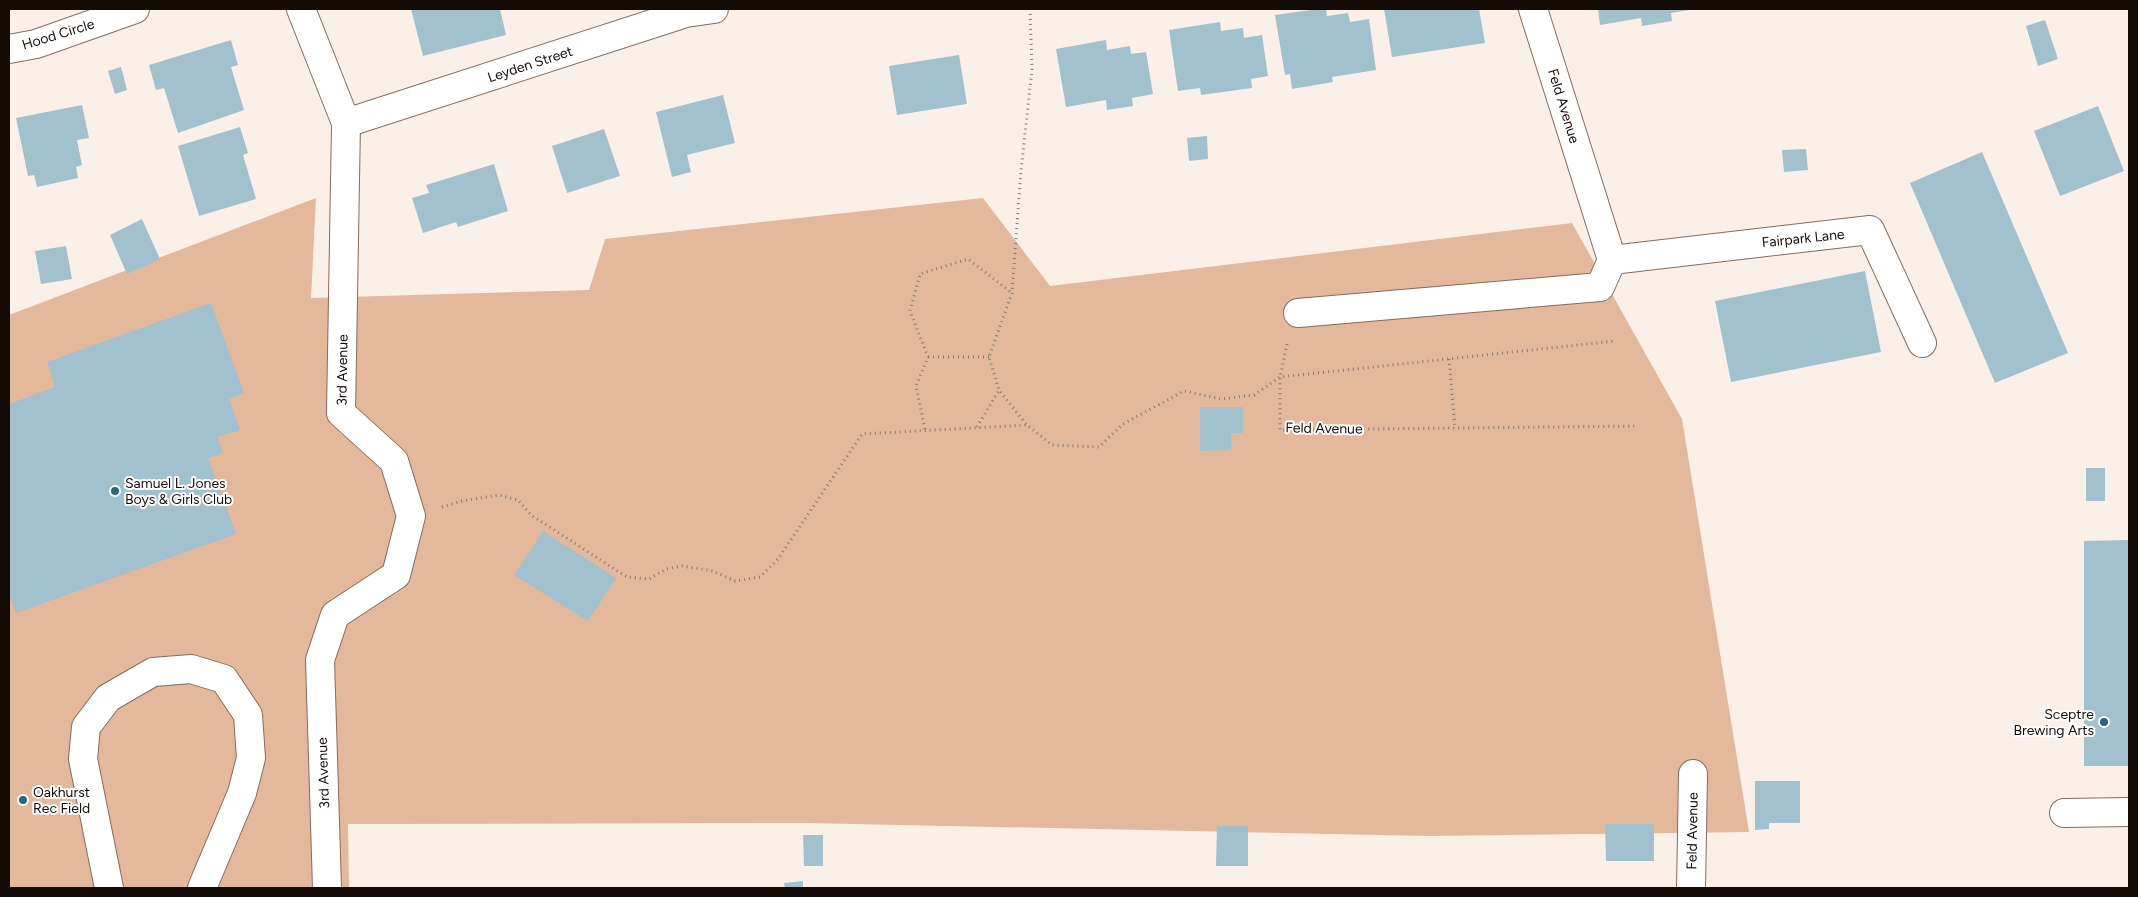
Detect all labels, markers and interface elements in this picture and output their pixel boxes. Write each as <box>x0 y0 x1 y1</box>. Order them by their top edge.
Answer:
street label: Hood Circle <box>20 15 97 54</box>
street label: Leyden Street <box>486 43 575 86</box>
street label: Feld Avenue <box>1544 67 1583 146</box>
street label: Fairpark Lane <box>1761 226 1846 251</box>
street label: 3rd Avenue <box>333 334 352 406</box>
street label: Feld Avenue <box>1285 419 1363 438</box>
place label: Samuel L. Jones Boys & Girls Club <box>125 475 232 508</box>
marker: Samuel L. Jones Boys & Girls Club <box>109 485 121 497</box>
place label: Sceptre Brewing Arts <box>2014 706 2094 739</box>
marker: Sceptre Brewing Arts <box>2098 716 2110 728</box>
street label: 3rd Avenue <box>314 737 333 809</box>
place label: Oakhurst Rec Field <box>33 784 90 817</box>
street label: Feld Avenue <box>1683 792 1702 870</box>
marker: Oakhurst Rec Field <box>17 794 29 806</box>

